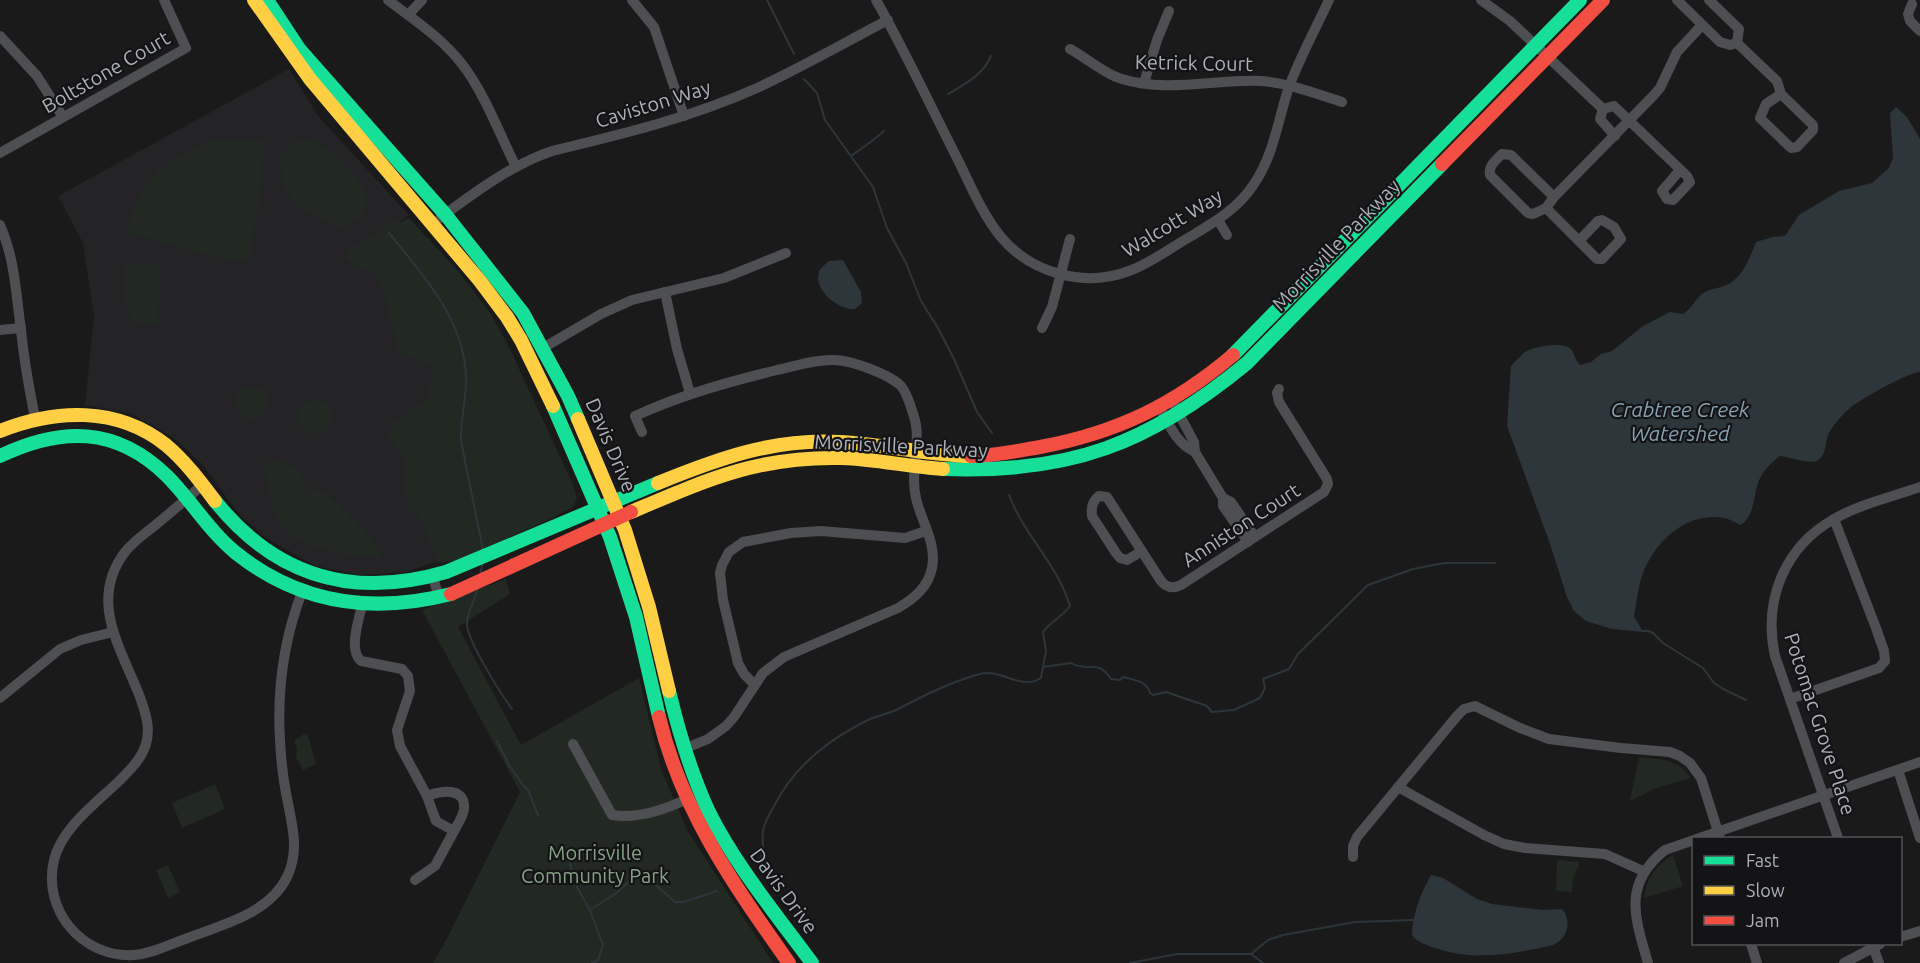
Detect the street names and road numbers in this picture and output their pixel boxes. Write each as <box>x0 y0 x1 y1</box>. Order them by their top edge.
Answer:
street label: Boltstone Court <box>38 26 174 117</box>
street label: Ketrick Court <box>1135 50 1253 75</box>
street label: Caviston Way <box>592 75 714 132</box>
street label: Morrisville Parkway <box>1267 174 1404 315</box>
street label: Walcott Way <box>1117 183 1226 261</box>
street label: Davis Drive <box>581 394 641 495</box>
street label: Morrisville Parkway <box>814 429 989 462</box>
street label: Anniston Court <box>1178 478 1304 571</box>
street label: Potomac Grove Place <box>1780 630 1861 818</box>
street label: Davis Drive <box>746 844 823 938</box>

